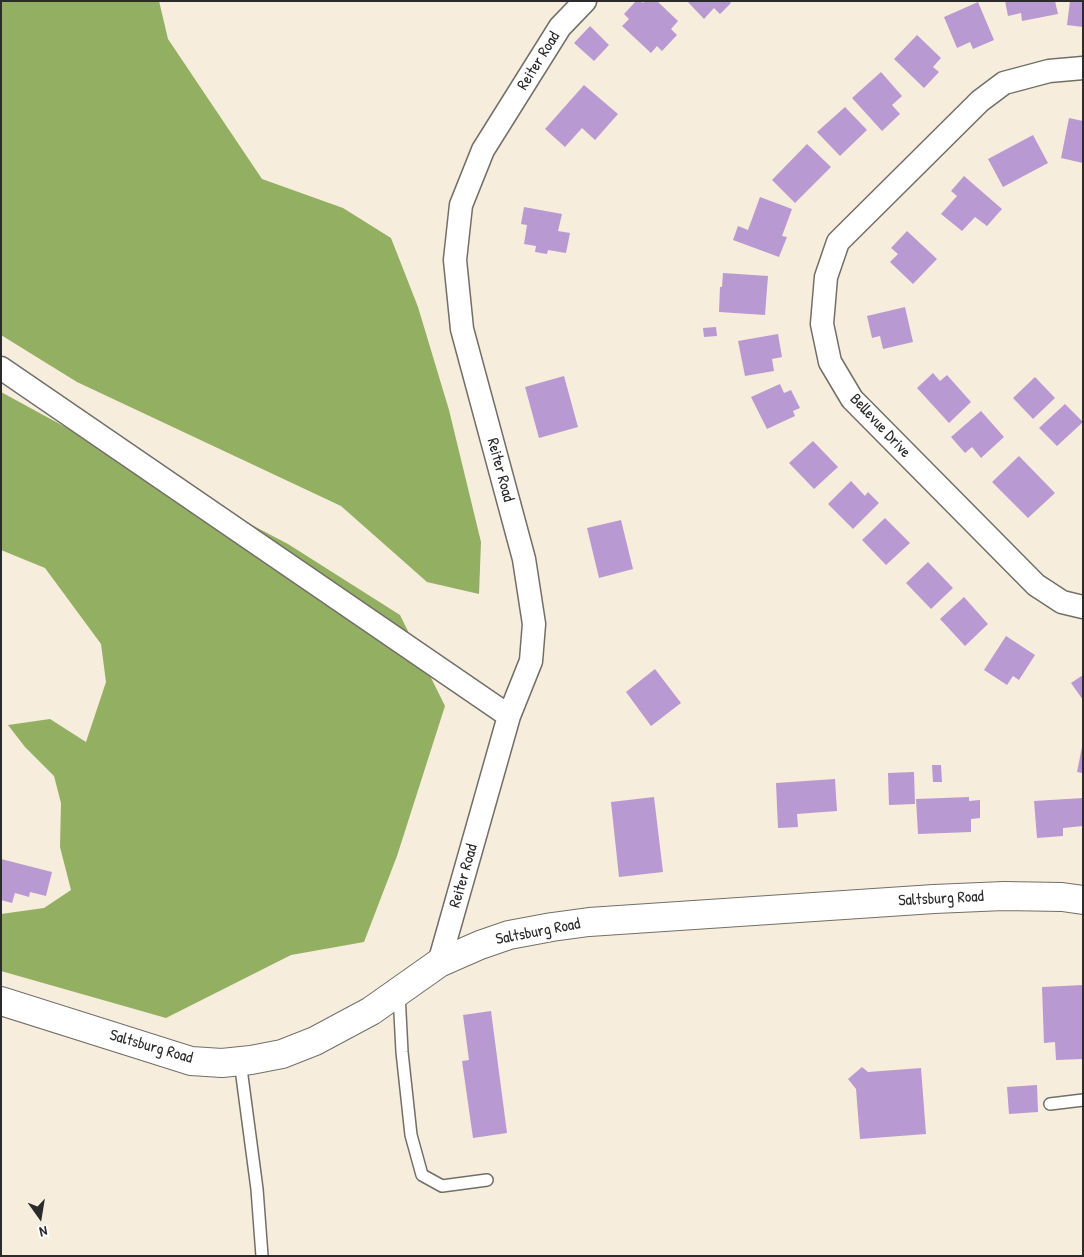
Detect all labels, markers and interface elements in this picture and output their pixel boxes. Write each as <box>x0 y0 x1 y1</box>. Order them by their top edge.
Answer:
street label: Reiter Road <box>514 28 564 94</box>
street label: Bellevue Drive <box>845 390 915 462</box>
street label: Reiter Road <box>482 436 518 504</box>
street label: Reiter Road <box>446 842 482 910</box>
street label: Saltsburg Road <box>898 887 984 911</box>
street label: Saltsburg Road <box>494 914 582 950</box>
street label: Saltsburg Road <box>107 1026 195 1068</box>
north arrow <box>15 1192 65 1242</box>
text: N <box>38 1222 49 1242</box>

